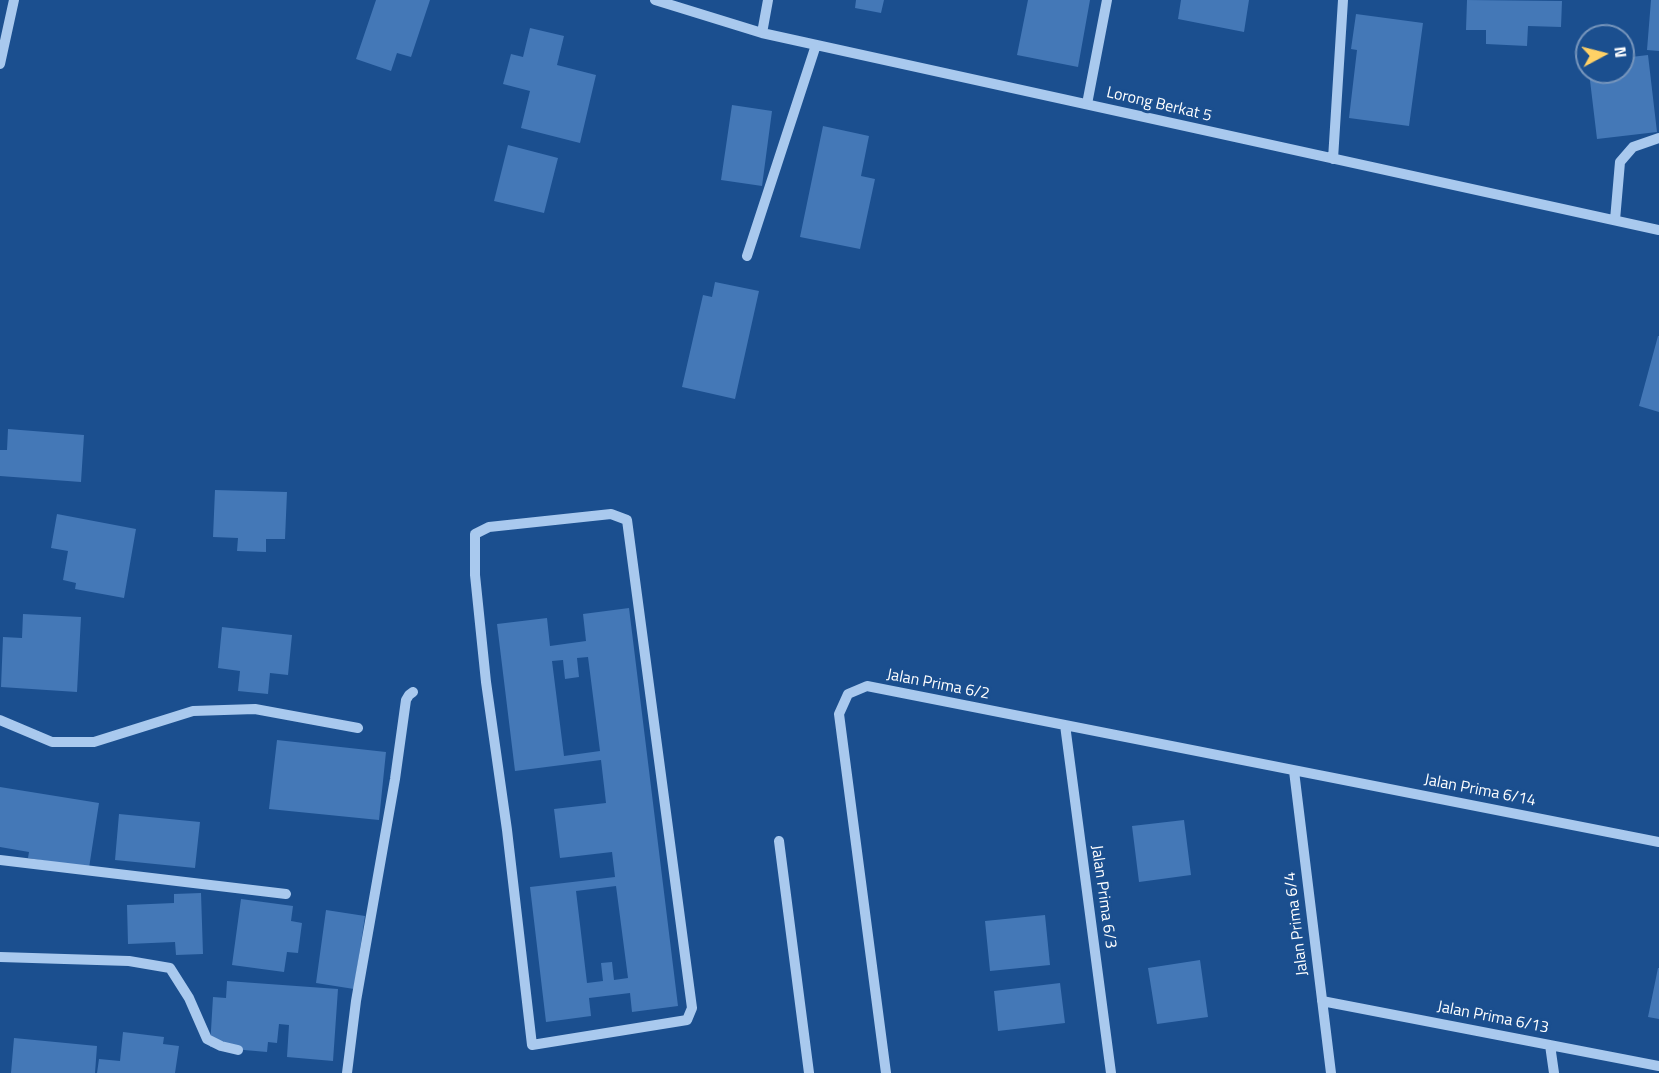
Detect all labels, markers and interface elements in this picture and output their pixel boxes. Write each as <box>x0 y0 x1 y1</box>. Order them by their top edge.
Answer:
north arrow <box>1575 24 1635 84</box>
text: N <box>1608 45 1633 59</box>
street label: Lorong Berkat 5 <box>1105 84 1213 126</box>
street label: Jalan Prima 6/2 <box>885 666 991 704</box>
street label: Jalan Prima 6/14 <box>1423 771 1537 811</box>
street label: Jalan Prima 6/3 <box>1086 844 1120 950</box>
street label: Jalan Prima 6/4 <box>1281 871 1313 977</box>
street label: Jalan Prima 6/13 <box>1436 998 1550 1038</box>

